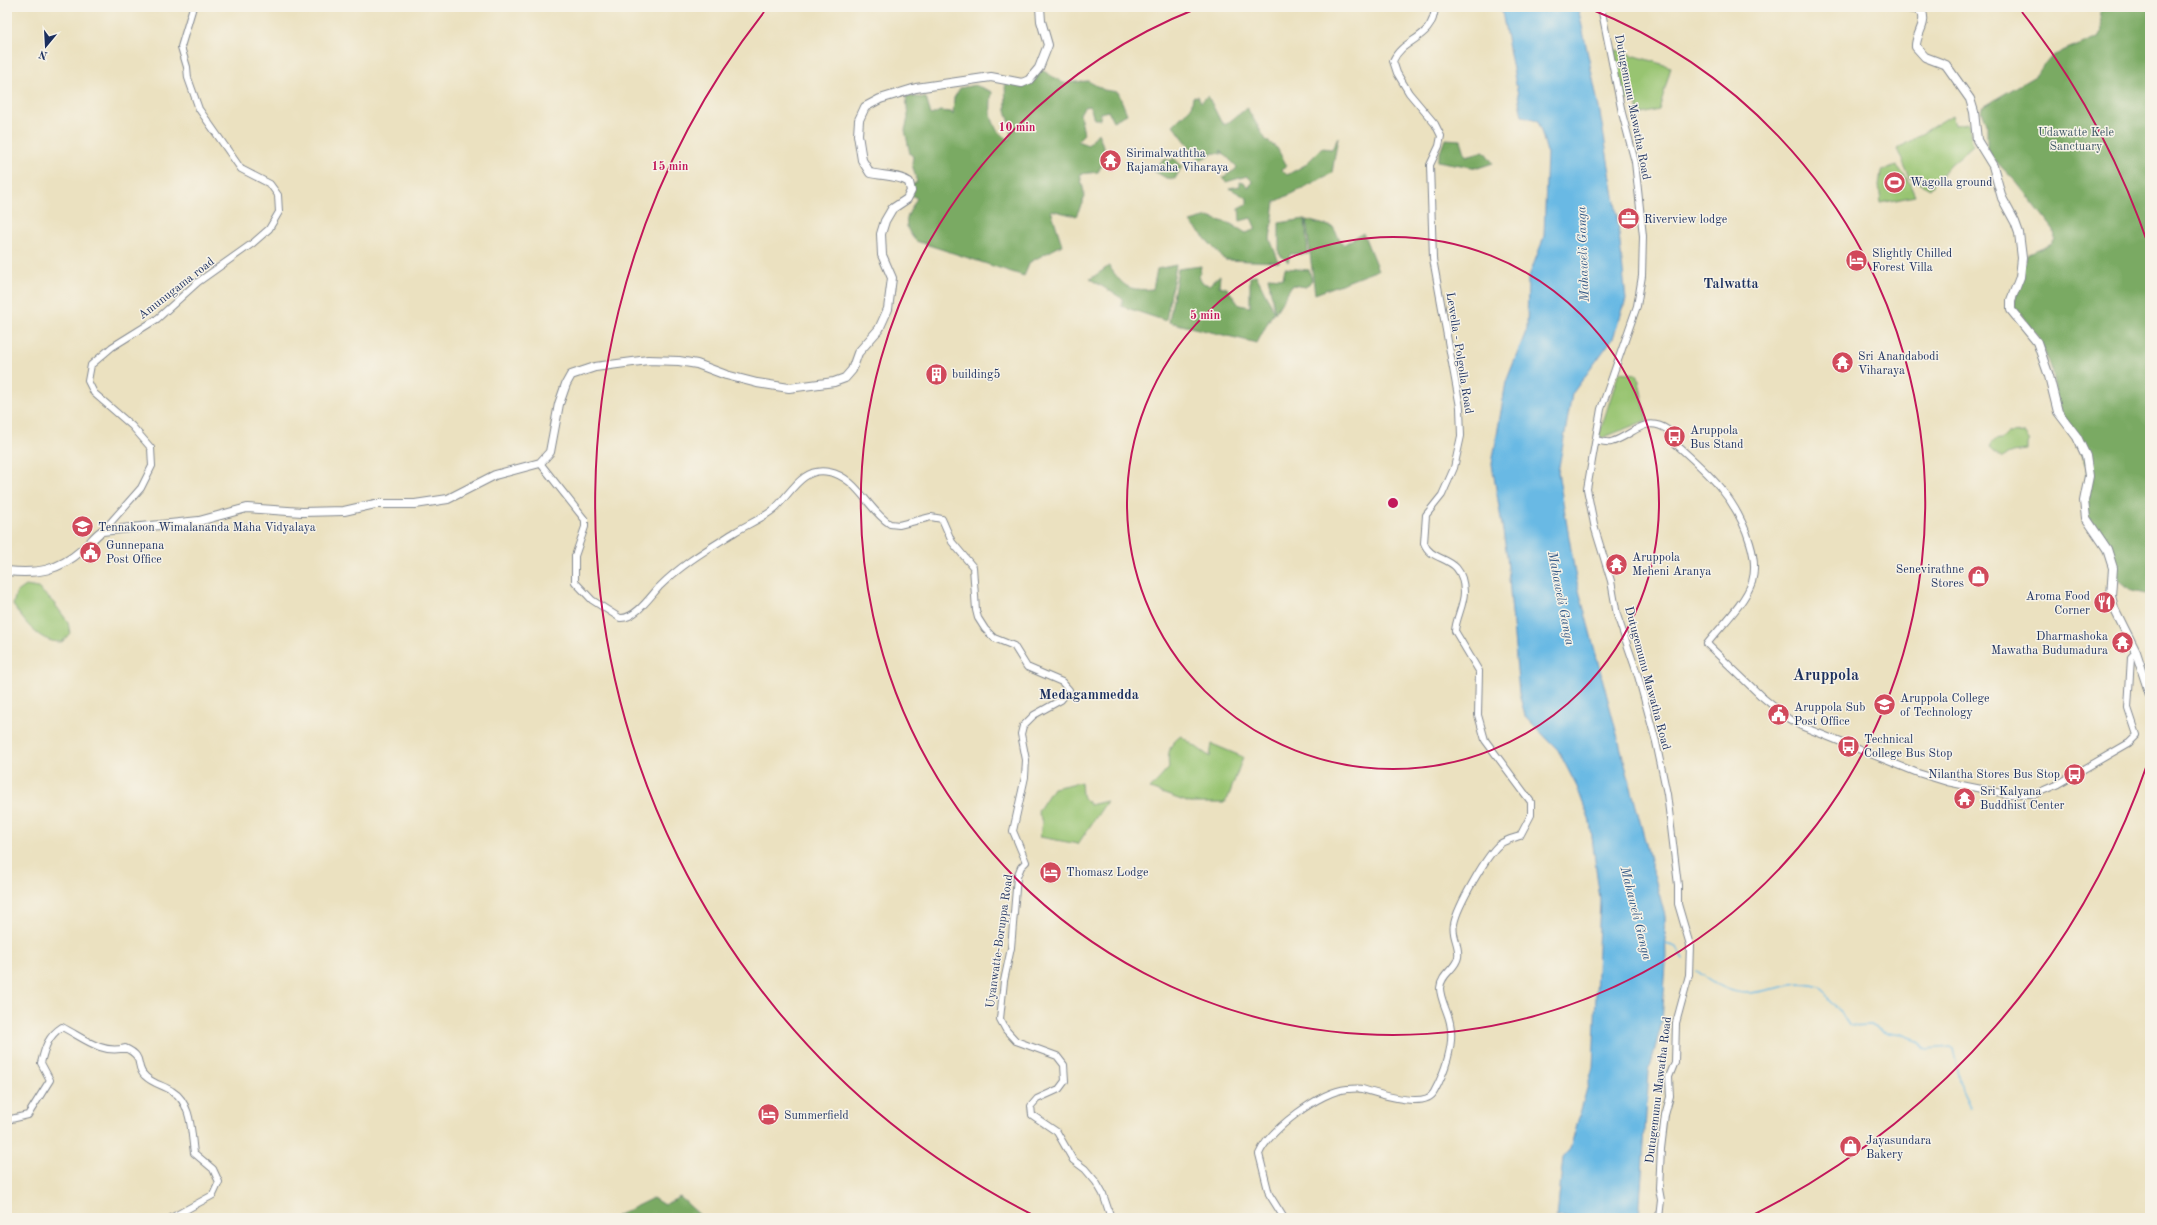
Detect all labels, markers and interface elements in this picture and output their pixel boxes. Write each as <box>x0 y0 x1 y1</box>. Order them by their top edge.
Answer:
north arrow <box>26 26 66 66</box>
street label: Dutugemunu Mawatha Road <box>1612 33 1652 181</box>
text: N <box>37 47 49 61</box>
text: 10 min <box>998 122 1036 134</box>
park label: Udawatte Kele Sanctuary <box>2038 127 2115 153</box>
temple icon: Sirimalwaththa Rajamaha Viharaya <box>1098 147 1124 173</box>
place label: Sirimalwaththa Rajamaha Viharaya <box>1126 148 1229 174</box>
text: 15 min <box>651 160 689 173</box>
sports icon: Wagolla ground <box>1881 169 1907 195</box>
place label: Wagolla ground <box>1910 177 1993 189</box>
water label: Mahaweli Ganga <box>1575 206 1592 303</box>
office icon: Riverview lodge <box>1616 206 1642 232</box>
place label: Riverview lodge <box>1644 214 1728 226</box>
hotel icon: Slightly Chilled Forest Villa <box>1843 247 1869 273</box>
place label: Slightly Chilled Forest Villa <box>1872 248 1952 274</box>
street label: Amunugama road <box>137 256 217 322</box>
district label: Talwatta <box>1703 277 1759 291</box>
street label: Lewella - Polgolla Road <box>1443 291 1475 415</box>
text: 5 min <box>1190 309 1220 322</box>
temple icon: Sri Anandabodi Viharaya <box>1830 350 1856 376</box>
place label: Sri Anandabodi Viharaya <box>1858 351 1939 377</box>
building icon: building5 <box>923 361 949 387</box>
place label: building5 <box>952 368 1000 381</box>
bus stop icon: Aruppola Bus Stand <box>1661 424 1687 450</box>
place label: Aruppola Bus Stand <box>1690 425 1744 451</box>
centre of rings <box>1386 496 1400 510</box>
school or university icon: Tennakoon Wimalananda Maha Vidyalaya <box>69 514 95 540</box>
place label: Tennakoon Wimalananda Maha Vidyalaya <box>98 522 316 534</box>
public building icon: Gunnepana Post Office <box>77 539 103 565</box>
place label: Gunnepana Post Office <box>106 540 164 566</box>
water label: Mahaweli Ganga <box>1545 549 1576 647</box>
temple icon: Aruppola Meheni Aranya <box>1603 551 1629 577</box>
place label: Aruppola Meheni Aranya <box>1632 552 1711 578</box>
shop icon: Senevirathne Stores <box>1966 563 1992 589</box>
place label: Senevirathne Stores <box>1896 564 1964 590</box>
restaurant icon: Aroma Food Corner <box>2092 590 2118 616</box>
place label: Aroma Food Corner <box>2026 591 2090 617</box>
street label: Dutugemunu Mawatha Road <box>1622 605 1672 751</box>
temple icon: Dharmashoka Mawatha Budumadura <box>2110 630 2136 656</box>
place label: Dharmashoka Mawatha Budumadura <box>1991 631 2108 657</box>
district label: Aruppola <box>1793 668 1859 684</box>
district label: Medagammedda <box>1039 688 1139 702</box>
school or university icon: Aruppola College of Technology <box>1871 692 1897 718</box>
place label: Aruppola College of Technology <box>1900 693 1990 719</box>
public building icon: Aruppola Sub Post Office <box>1765 701 1791 727</box>
place label: Aruppola Sub Post Office <box>1794 702 1865 728</box>
bus stop icon: Technical College Bus Stop <box>1836 733 1862 759</box>
place label: Technical College Bus Stop <box>1864 734 1952 760</box>
bus stop icon: Nilantha Stores Bus Stop <box>2062 761 2088 787</box>
place label: Nilantha Stores Bus Stop <box>1928 769 2060 781</box>
temple icon: Sri Kalyana Buddhist Center <box>1951 785 1977 811</box>
place label: Sri Kalyana Buddhist Center <box>1980 786 2065 812</box>
hotel icon: Thomasz Lodge <box>1037 859 1063 885</box>
water label: Mahaweli Ganga <box>1617 864 1653 961</box>
place label: Thomasz Lodge <box>1066 867 1149 879</box>
street label: Uyanwatte-Boruppa Road <box>985 873 1015 1009</box>
street label: Dutugemunu Mawatha Road <box>1644 1016 1674 1164</box>
hotel icon: Summerfield <box>756 1102 782 1128</box>
place label: Summerfield <box>784 1110 849 1122</box>
shop icon: Jayasundara Bakery <box>1837 1134 1863 1160</box>
place label: Jayasundara Bakery <box>1866 1135 1931 1161</box>

